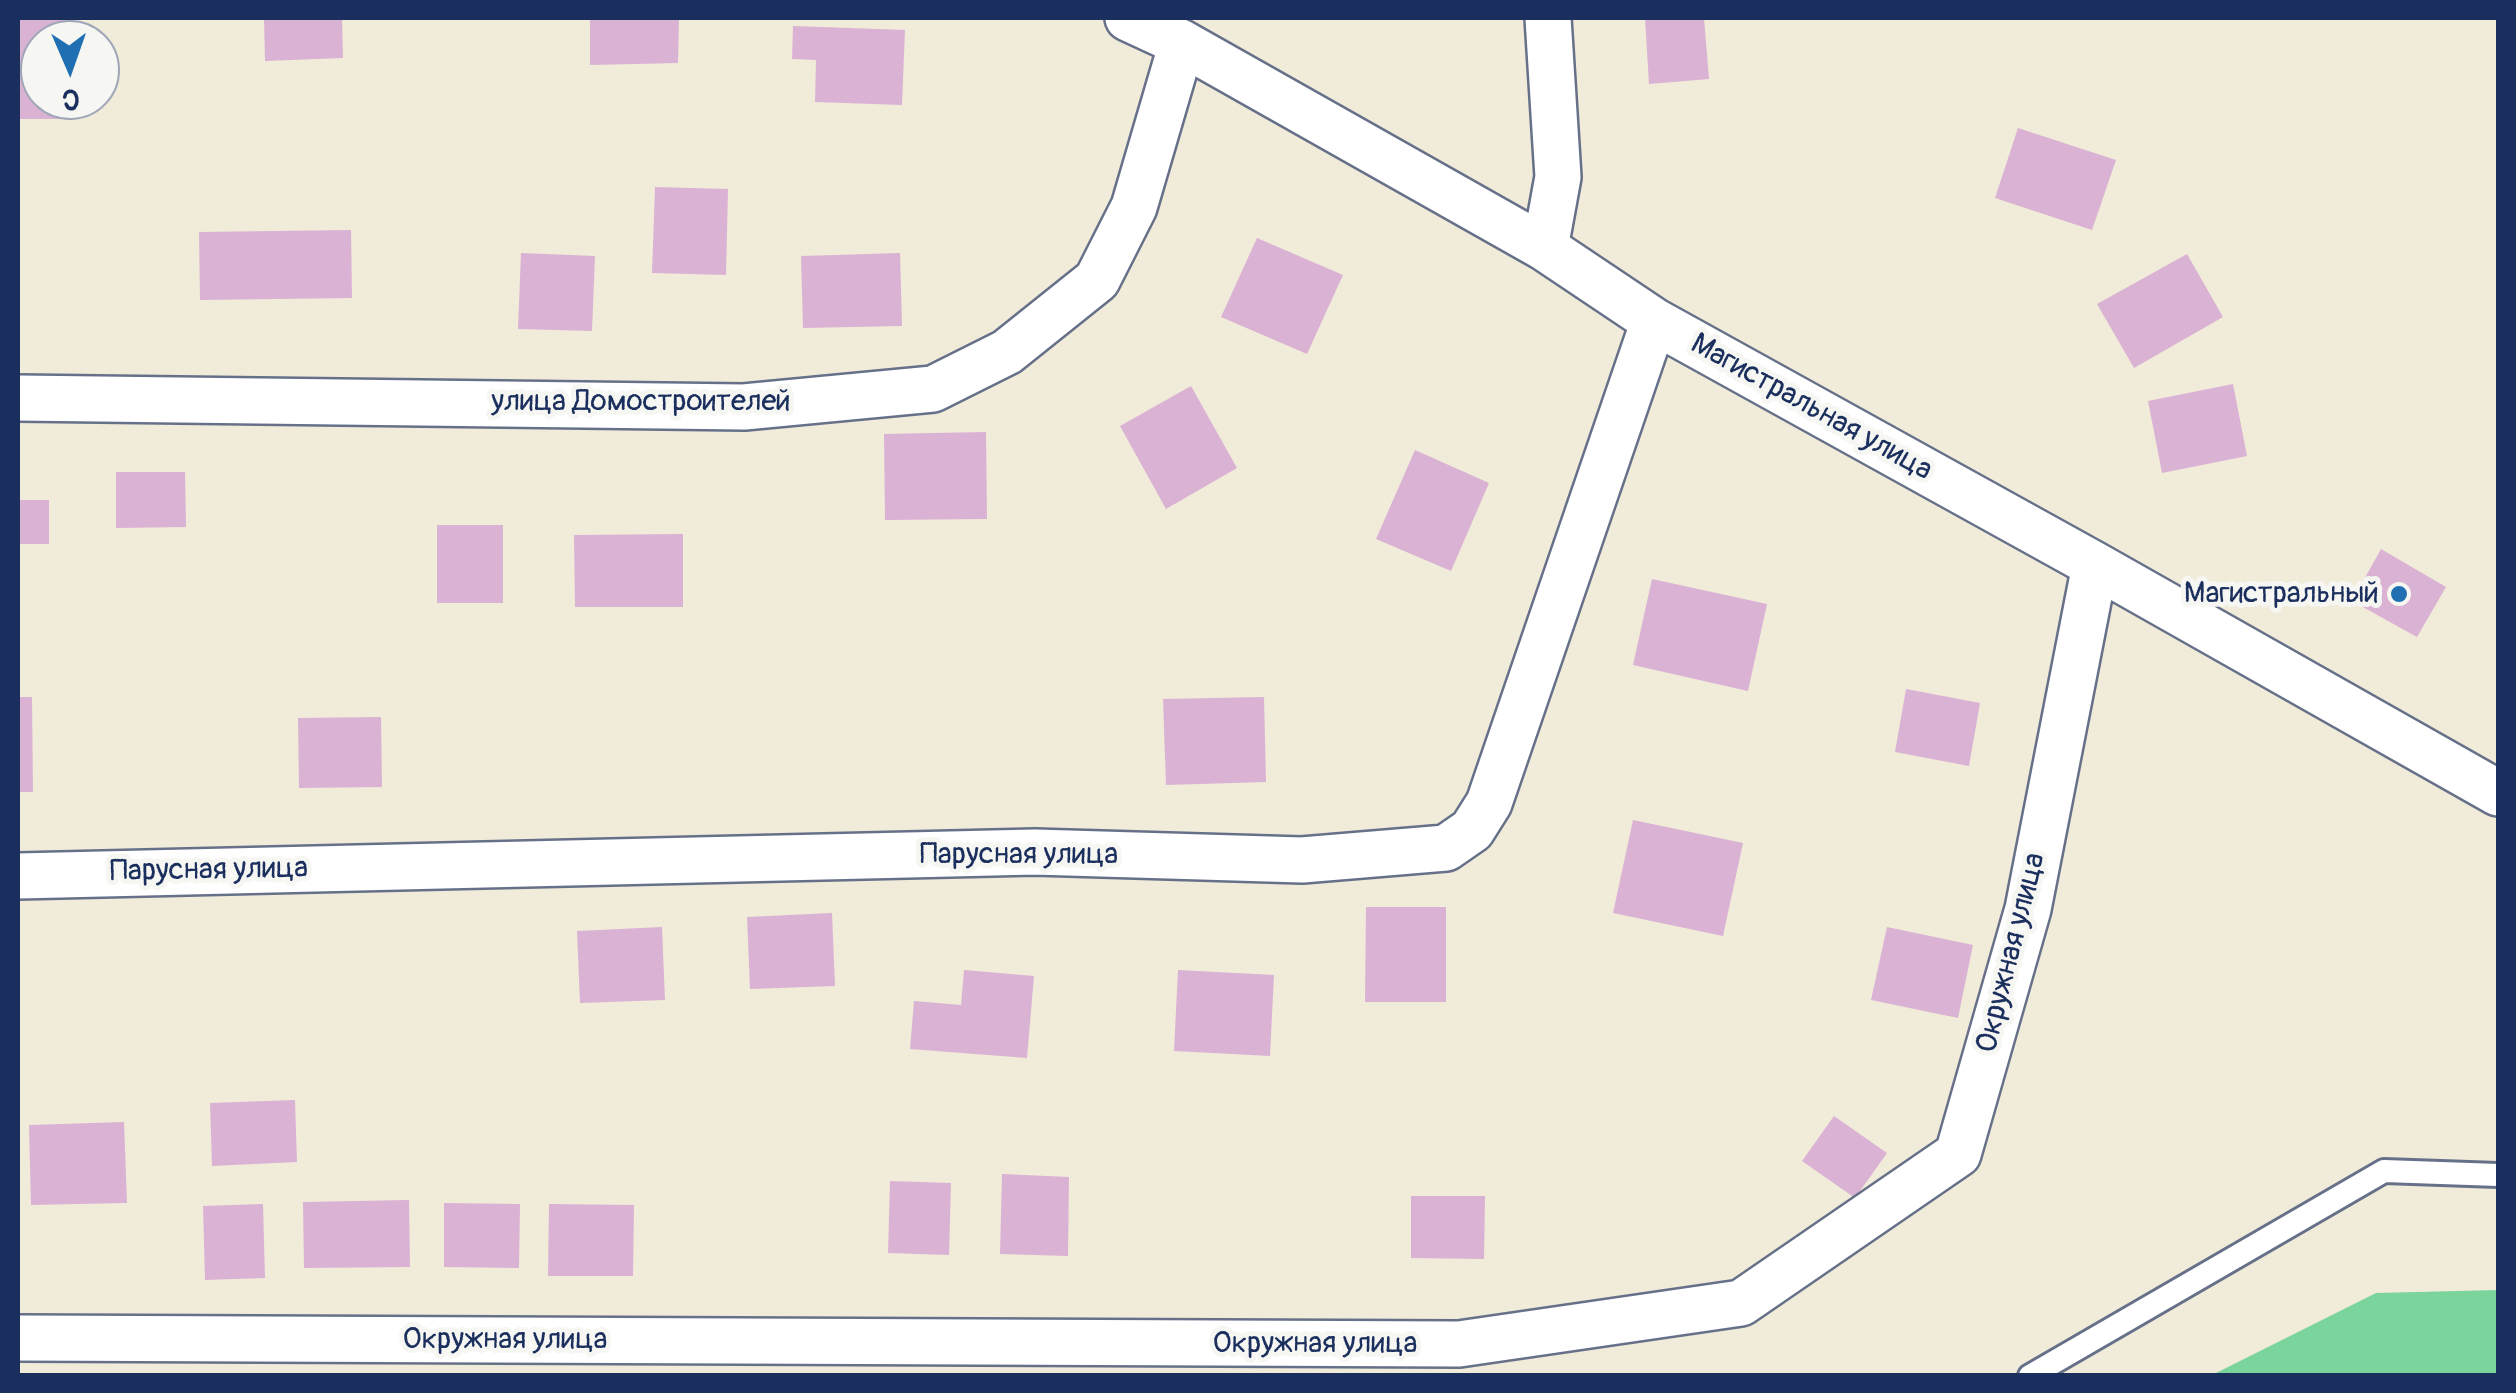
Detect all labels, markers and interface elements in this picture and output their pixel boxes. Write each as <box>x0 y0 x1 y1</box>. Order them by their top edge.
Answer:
north arrow <box>20 20 120 120</box>
text: С <box>62 81 80 116</box>
street label: Магистральная улица <box>1684 327 1938 489</box>
street label: улица Домостроителей <box>491 384 791 420</box>
place label: Магистральный <box>2184 576 2379 612</box>
marker: Магистральный <box>2388 583 2410 605</box>
street label: Парусная улица <box>920 837 1118 873</box>
street label: Окружная улица <box>1970 849 2054 1057</box>
street label: Парусная улица <box>110 851 308 891</box>
street label: Окружная улица <box>403 1322 607 1358</box>
street label: Окружная улица <box>1213 1326 1417 1362</box>

